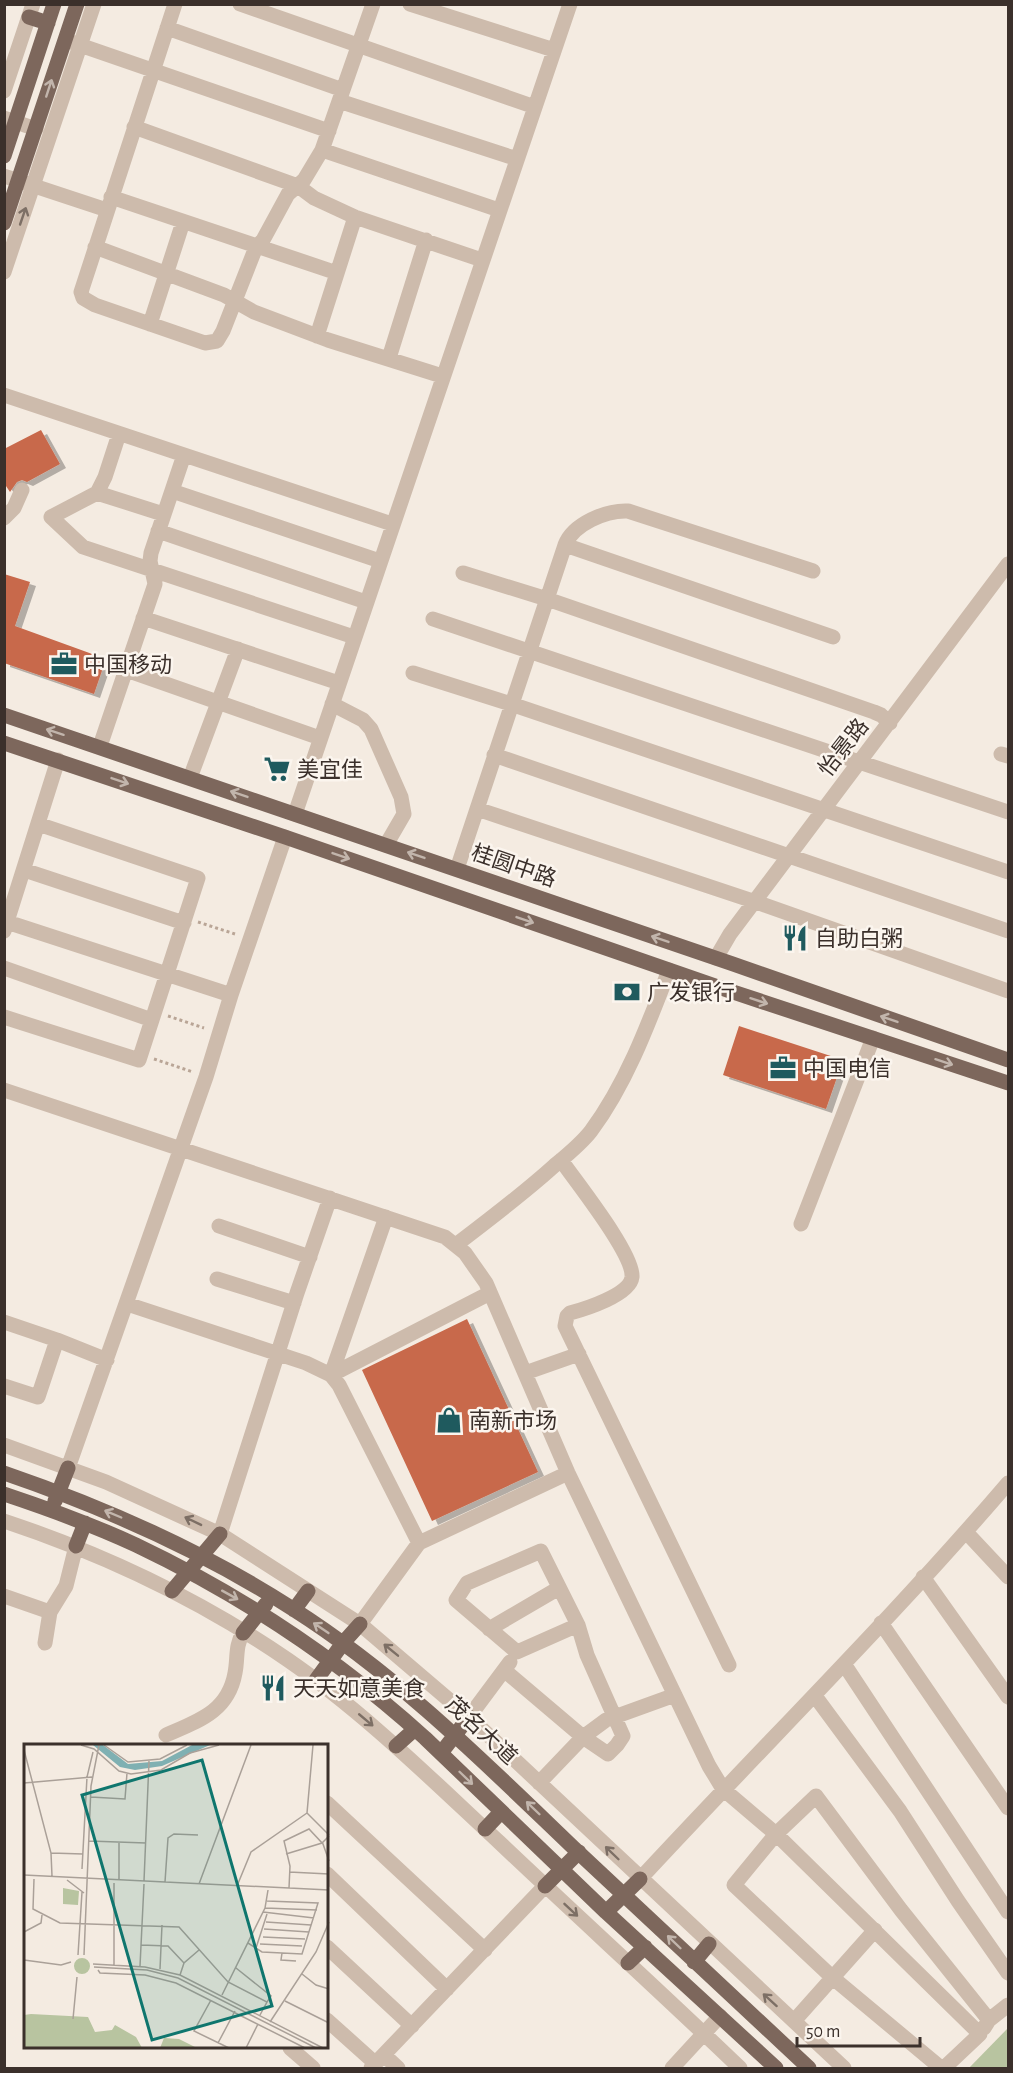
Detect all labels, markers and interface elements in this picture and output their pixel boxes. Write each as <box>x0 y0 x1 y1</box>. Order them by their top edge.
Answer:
one-way arrow <box>45 79 56 98</box>
one-way arrow <box>18 207 29 226</box>
office icon: 中国移动 <box>49 649 79 679</box>
place label: 中国移动 <box>84 653 172 676</box>
street label: 怡景路 <box>814 714 873 780</box>
one-way arrow <box>46 726 65 737</box>
supermarket icon: 美宜佳 <box>262 754 292 784</box>
place label: 美宜佳 <box>297 758 363 781</box>
one-way arrow <box>110 777 129 788</box>
one-way arrow <box>230 788 249 799</box>
street label: 桂圆中路 <box>468 840 559 891</box>
one-way arrow <box>408 849 426 860</box>
one-way arrow <box>331 851 350 862</box>
one-way arrow <box>515 915 534 926</box>
restaurant icon: 自助白粥 <box>780 923 810 953</box>
place label: 自助白粥 <box>815 927 903 950</box>
one-way arrow <box>651 933 670 944</box>
bank icon: 广发银行 <box>612 977 642 1007</box>
place label: 广发银行 <box>647 981 735 1004</box>
one-way arrow <box>749 996 768 1007</box>
one-way arrow <box>880 1012 899 1023</box>
office icon: 中国电信 <box>768 1053 798 1083</box>
place label: 中国电信 <box>803 1057 891 1080</box>
one-way arrow <box>934 1057 953 1068</box>
shop icon: 南新市场 <box>434 1405 464 1435</box>
place label: 南新市场 <box>469 1409 557 1432</box>
one-way arrow <box>105 1508 123 1519</box>
one-way arrow <box>184 1515 202 1527</box>
one-way arrow <box>221 1589 238 1601</box>
one-way arrow <box>313 1622 329 1634</box>
one-way arrow <box>384 1643 399 1657</box>
restaurant icon: 天天如意美食 <box>258 1673 288 1703</box>
place label: 天天如意美食 <box>293 1677 425 1700</box>
street label: 茂名大道 <box>442 1692 522 1769</box>
one-way arrow <box>358 1714 374 1727</box>
inset map <box>24 1744 328 2049</box>
one-way arrow <box>459 1771 474 1785</box>
one-way arrow <box>526 1801 541 1815</box>
one-way arrow <box>605 1845 620 1860</box>
one-way arrow <box>563 1902 578 1917</box>
one-way arrow <box>667 1935 682 1950</box>
one-way arrow <box>763 1993 778 2007</box>
scale bar <box>797 2010 920 2048</box>
text: 50 m <box>806 2023 840 2041</box>

